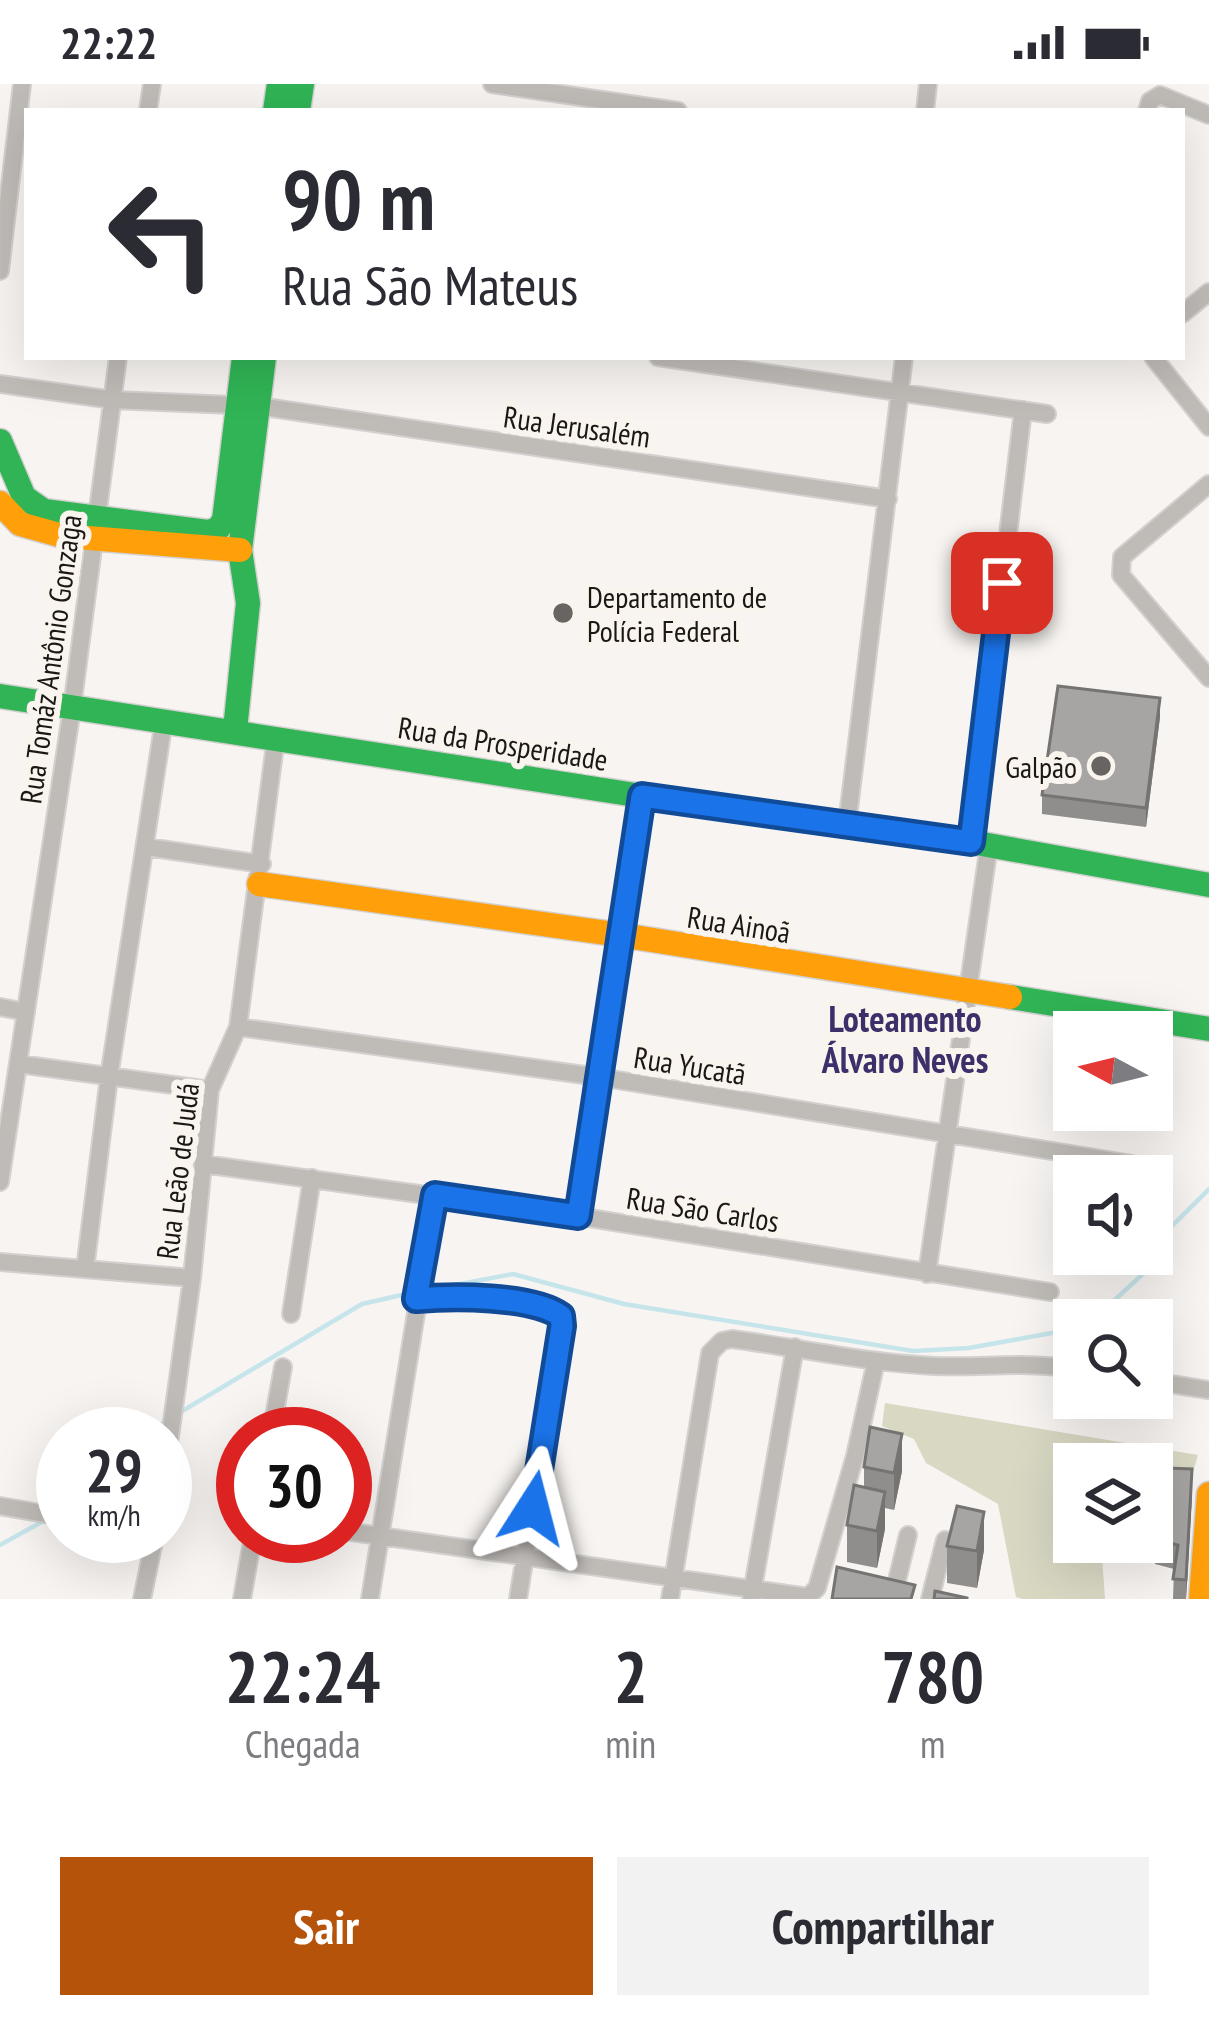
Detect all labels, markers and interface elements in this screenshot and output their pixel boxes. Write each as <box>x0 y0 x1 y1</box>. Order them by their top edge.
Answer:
text: 22:22 <box>60 13 157 71</box>
text: 90 m <box>282 144 435 253</box>
icon: left <box>84 156 240 312</box>
text: Rua São Mateus <box>282 250 578 320</box>
street label: Rua Jerusalém <box>501 396 653 456</box>
street label: Rua Tomáz Antônio Gonzaga <box>10 512 90 806</box>
pin <box>951 532 1053 634</box>
icon: arrive <box>969 550 1035 616</box>
place label: Departamento de Polícia Federal <box>587 577 767 650</box>
marker: Departamento de Polícia Federal <box>550 600 576 626</box>
street label: Rua da Prosperidade <box>395 707 611 779</box>
place label: Galpão <box>1005 747 1077 786</box>
marker: Galpão <box>1088 753 1114 779</box>
street label: Rua Ainoã <box>685 897 793 951</box>
district label: Loteamento Álvaro Neves <box>821 995 988 1083</box>
north arrow <box>1053 1011 1173 1131</box>
map controls <box>1053 1011 1173 1563</box>
street label: Rua Yucatã <box>631 1037 749 1093</box>
street label: Rua Leão de Judá <box>147 1080 207 1262</box>
button: sound <box>1053 1155 1173 1275</box>
street label: Rua São Carlos <box>624 1178 782 1240</box>
button: search <box>1053 1299 1173 1419</box>
speed limit sign: 30 <box>216 1407 372 1563</box>
text: 29 <box>85 1431 143 1509</box>
button: layers <box>1053 1443 1173 1563</box>
position arrow <box>470 1445 596 1571</box>
text: km/h <box>87 1495 141 1534</box>
text: 22:24 <box>225 1629 381 1722</box>
text: 2 <box>614 1629 648 1722</box>
text: 780 <box>881 1629 984 1722</box>
text: Chegada <box>245 1718 361 1769</box>
text: min <box>605 1718 656 1769</box>
text: m <box>920 1718 945 1769</box>
button: Sair <box>60 1857 593 1995</box>
button: Compartilhar <box>617 1857 1149 1995</box>

